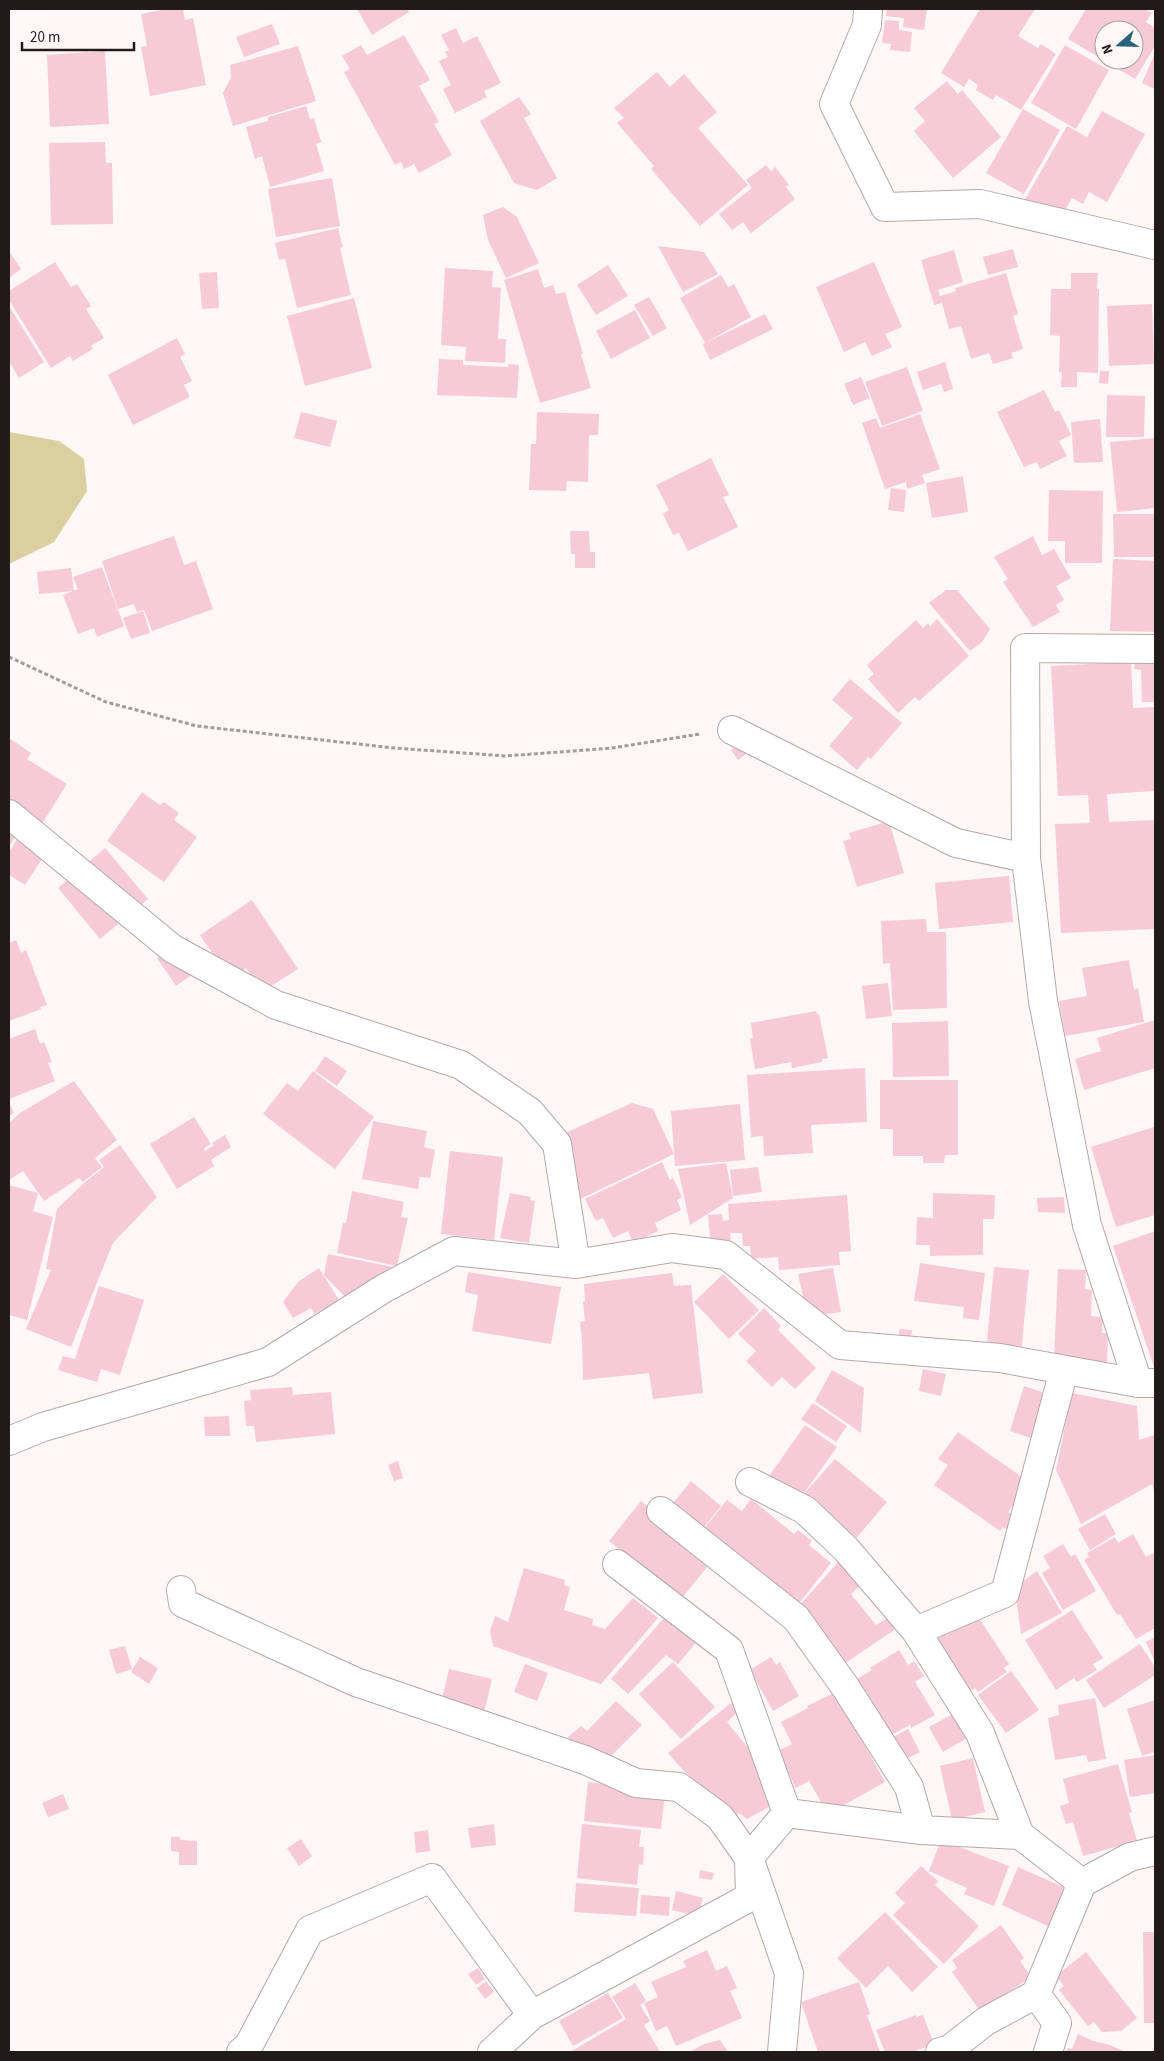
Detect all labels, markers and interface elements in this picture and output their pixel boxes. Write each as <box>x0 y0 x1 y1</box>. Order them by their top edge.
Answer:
scale bar <box>22 20 135 52</box>
north arrow <box>1094 20 1144 70</box>
text: 20 m <box>30 27 60 48</box>
text: N <box>1097 41 1119 57</box>

